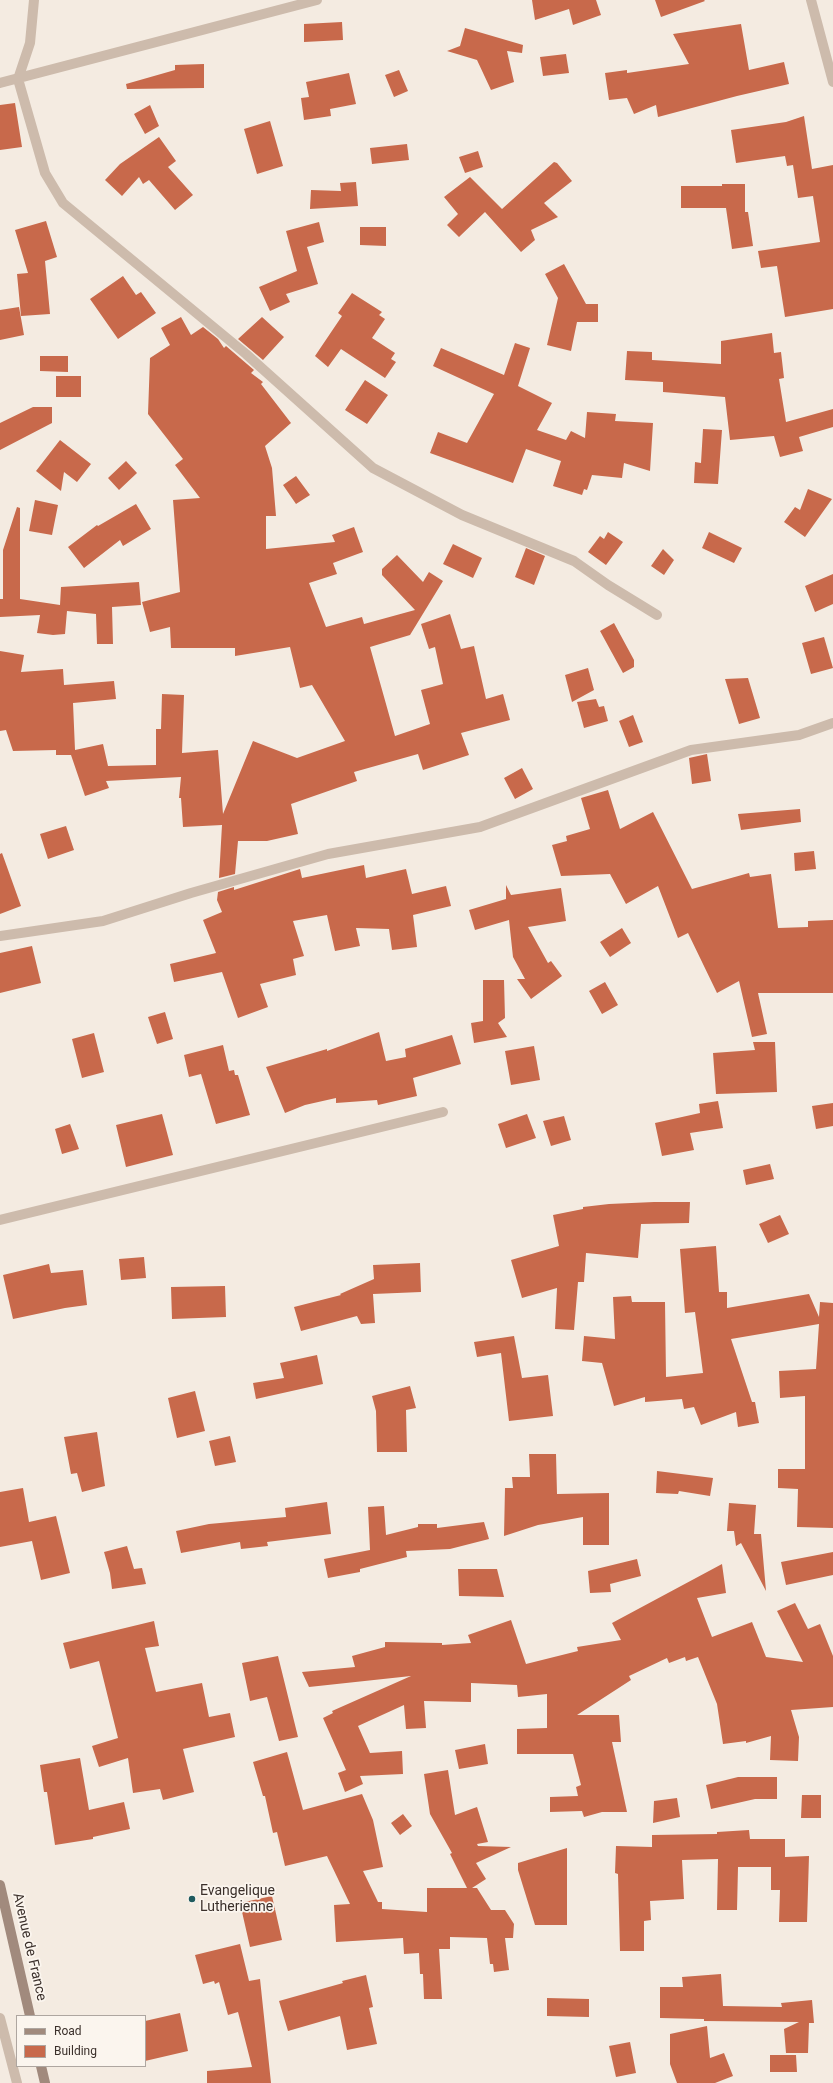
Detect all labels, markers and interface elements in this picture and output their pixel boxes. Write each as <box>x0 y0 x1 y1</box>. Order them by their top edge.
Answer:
place label: Evangelique Lutherienne <box>200 1883 275 1916</box>
street label: Avenue de France <box>8 1891 50 2003</box>
marker: Evangelique Lutherienne <box>187 1894 197 1904</box>
legend <box>16 2015 146 2067</box>
text: Road <box>54 2024 82 2038</box>
text: Building <box>54 2044 97 2058</box>

